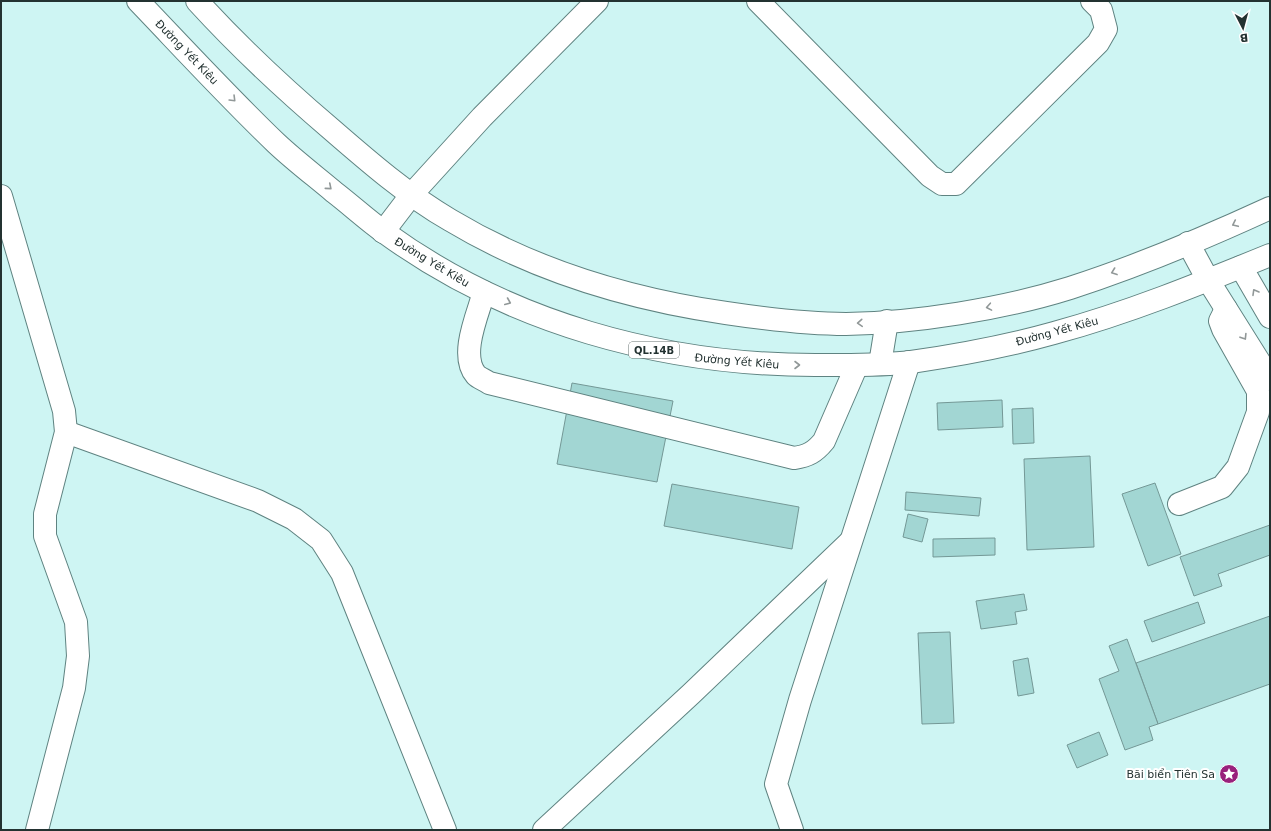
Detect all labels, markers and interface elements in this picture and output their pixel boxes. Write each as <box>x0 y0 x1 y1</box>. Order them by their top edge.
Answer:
north arrow <box>1223 8 1263 48</box>
street label: Đường Yết Kiêu <box>152 17 221 87</box>
text: B <box>1239 31 1249 44</box>
one-way arrow <box>228 94 236 102</box>
one-way arrow <box>324 183 331 190</box>
one-way arrow <box>1231 219 1239 227</box>
street label: Đường Yết Kiêu <box>392 235 472 290</box>
one-way arrow <box>1110 267 1117 276</box>
one-way arrow <box>1253 289 1260 296</box>
one-way arrow <box>505 298 512 306</box>
one-way arrow <box>986 302 992 311</box>
street label: Đường Yết Kiêu <box>1014 314 1100 349</box>
one-way arrow <box>857 318 863 327</box>
one-way arrow <box>1239 333 1247 340</box>
road number: QL.14B <box>629 342 679 358</box>
street label: Đường Yết Kiêu <box>694 351 780 372</box>
one-way arrow <box>794 361 800 369</box>
place icon: Bãi biển Tiên Sa <box>1218 763 1240 785</box>
place label: Bãi biển Tiên Sa <box>1126 768 1215 781</box>

